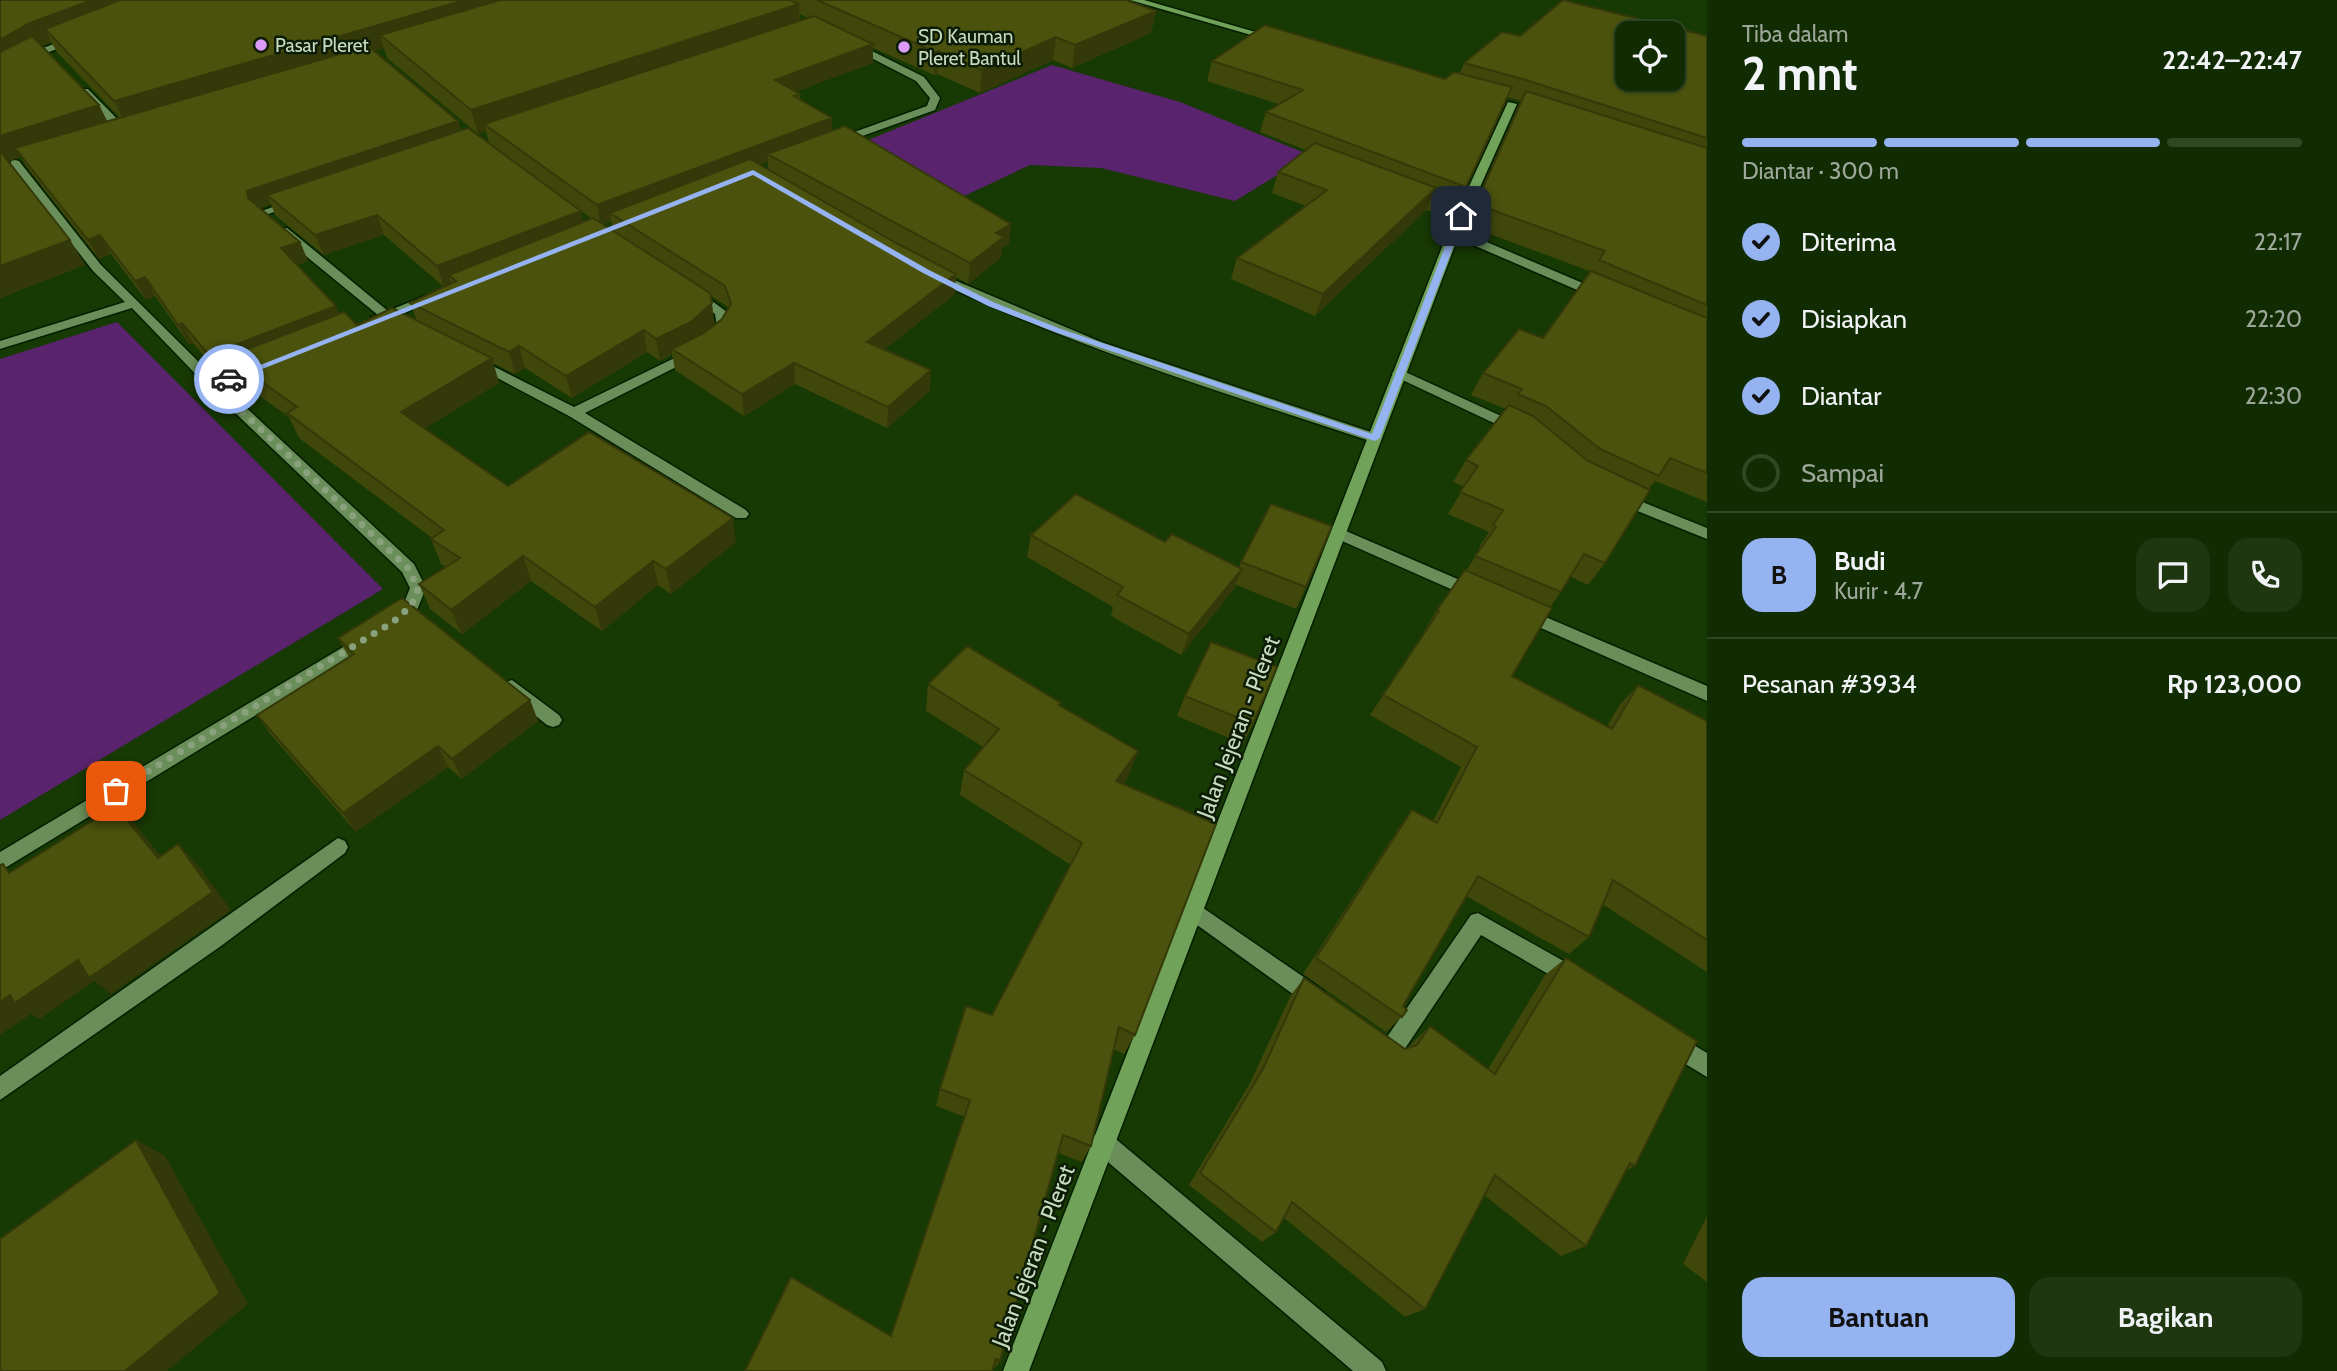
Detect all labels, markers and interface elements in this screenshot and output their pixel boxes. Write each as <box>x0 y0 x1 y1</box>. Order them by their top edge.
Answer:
text: Tiba dalam <box>1742 20 1848 48</box>
map controls <box>1615 21 1685 91</box>
button: locate <box>1615 21 1685 91</box>
place label: SD Kauman Pleret Bantul <box>918 25 1021 70</box>
place label: Pasar Pleret <box>275 34 369 57</box>
marker: Pasar Pleret <box>253 37 269 53</box>
marker: SD Kauman Pleret Bantul <box>896 39 912 55</box>
text: 22:42–22:47 <box>2162 44 2302 76</box>
text: 2 mnt <box>1742 46 1858 102</box>
text: Diantar · 300 m <box>1742 157 1899 185</box>
pin <box>1431 186 1491 246</box>
icon: home <box>1442 197 1480 235</box>
icon: check <box>1742 223 1780 261</box>
text: Diterima <box>1801 226 1896 258</box>
text: 22:17 <box>2254 228 2302 256</box>
icon: check <box>1742 300 1780 338</box>
text: Disiapkan <box>1801 303 1907 335</box>
text: 22:20 <box>2245 305 2302 333</box>
courier <box>194 344 264 414</box>
icon: car <box>210 360 248 398</box>
icon: check <box>1742 377 1780 415</box>
text: Diantar <box>1801 380 1882 412</box>
text: 22:30 <box>2245 382 2302 410</box>
text: Sampai <box>1801 457 1884 489</box>
button: chat <box>2136 538 2210 612</box>
button: phone <box>2228 538 2302 612</box>
text: Budi <box>1834 545 1886 577</box>
text: B <box>1771 559 1787 591</box>
text: Kurir · 4.7 <box>1834 577 1923 605</box>
street label: Jalan Jejeran - Pleret <box>1190 632 1286 823</box>
text: Pesanan #3934 <box>1742 668 1917 700</box>
text: Rp 123,000 <box>2167 668 2302 700</box>
pin <box>86 761 146 821</box>
icon: bag <box>97 772 135 810</box>
street label: Jalan Jejeran - Pleret <box>985 1161 1081 1352</box>
button: Bantuan <box>1742 1277 2015 1357</box>
button: Bagikan <box>2029 1277 2302 1357</box>

